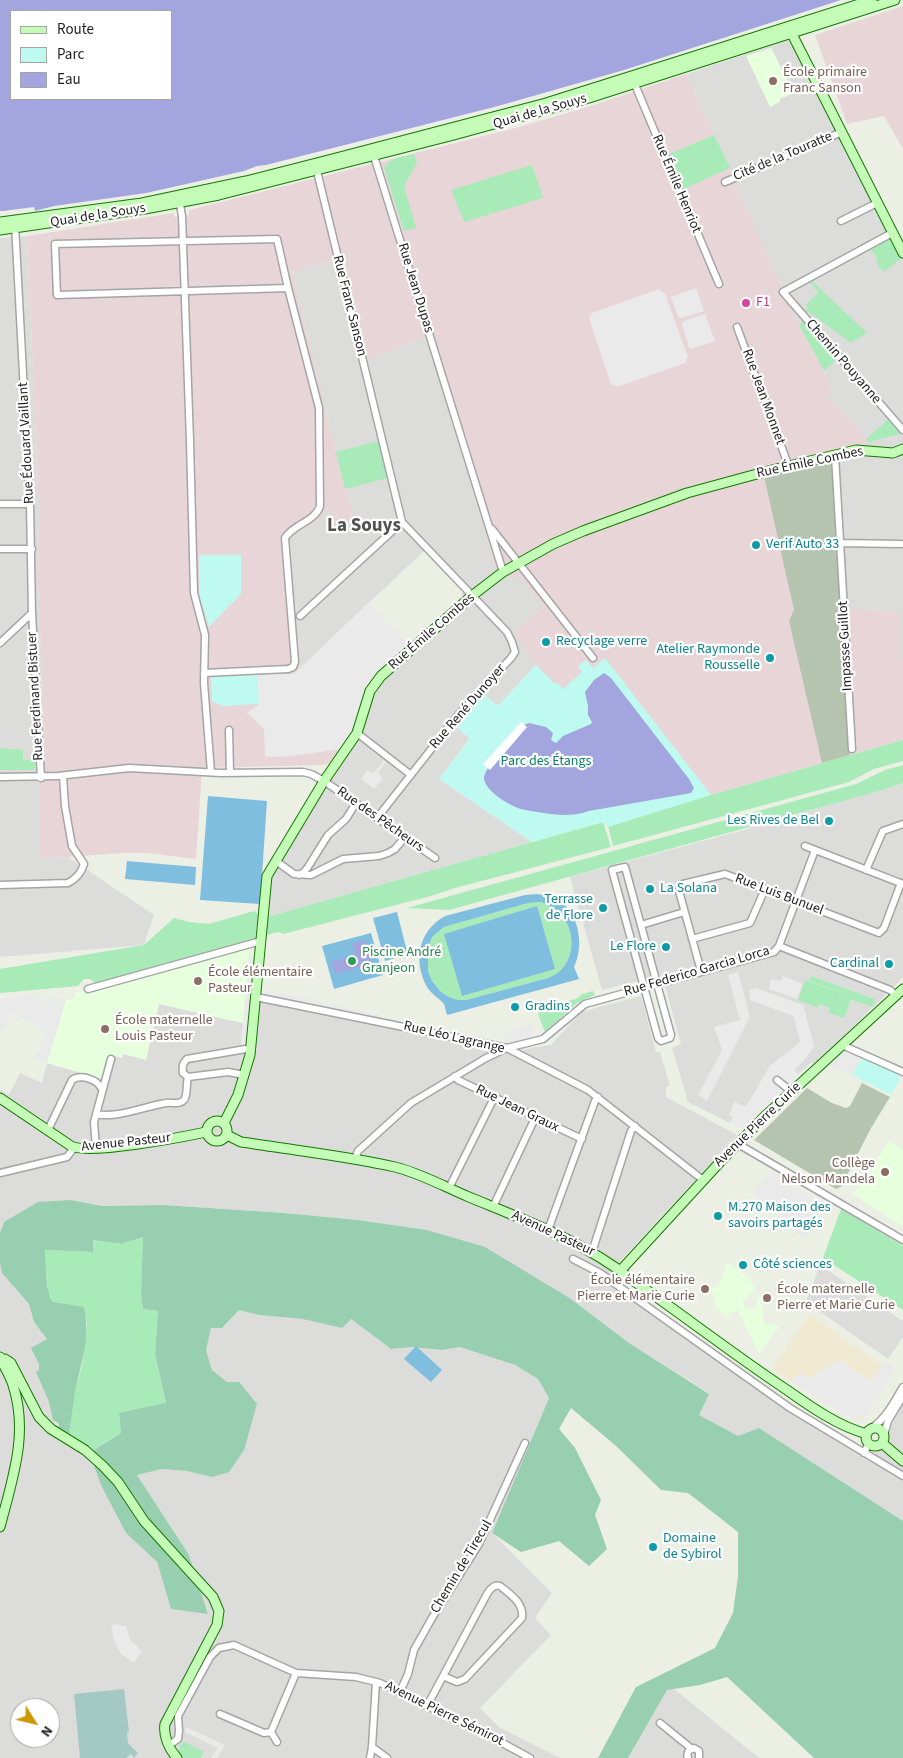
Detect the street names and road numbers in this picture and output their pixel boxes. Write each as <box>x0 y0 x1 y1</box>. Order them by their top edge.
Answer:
street label: Quai de la Souys <box>491 91 589 133</box>
street label: Cité de la Touratte <box>731 129 835 185</box>
street label: Rue Émile Henriot <box>648 132 704 236</box>
street label: Quai de la Souys <box>49 200 147 232</box>
street label: Rue Jean Dupas <box>393 241 437 335</box>
street label: Rue Franc Sanson <box>328 254 370 358</box>
street label: Chemin Pouyanne <box>802 316 884 408</box>
street label: Rue Jean Monnet <box>738 347 788 447</box>
street label: Rue Édouard Vaillant <box>15 382 39 504</box>
street label: Rue Émile Combes <box>755 443 865 483</box>
street label: Rue Émile Combes <box>385 590 479 674</box>
street label: Impasse Guillot <box>835 600 857 692</box>
street label: Rue Ferdinand Bistuer <box>24 631 48 761</box>
street label: Rue René Dunoyer <box>426 661 510 753</box>
street label: Rue des Pêcheurs <box>333 784 427 856</box>
street label: Rue Luis Bunuel <box>732 870 826 920</box>
street label: Rue Federico Garcia Lorca <box>622 943 772 1001</box>
street label: Rue Léo Lagrange <box>402 1018 506 1058</box>
street label: Avenue Pierre Curie <box>711 1079 805 1171</box>
street label: Rue Jean Graux <box>473 1082 561 1136</box>
street label: Avenue Pasteur <box>80 1130 172 1156</box>
street label: Avenue Pasteur <box>509 1207 597 1261</box>
street label: Chemin de Tirecul <box>428 1517 496 1617</box>
street label: Avenue Pierre Sémirot <box>382 1678 506 1750</box>

